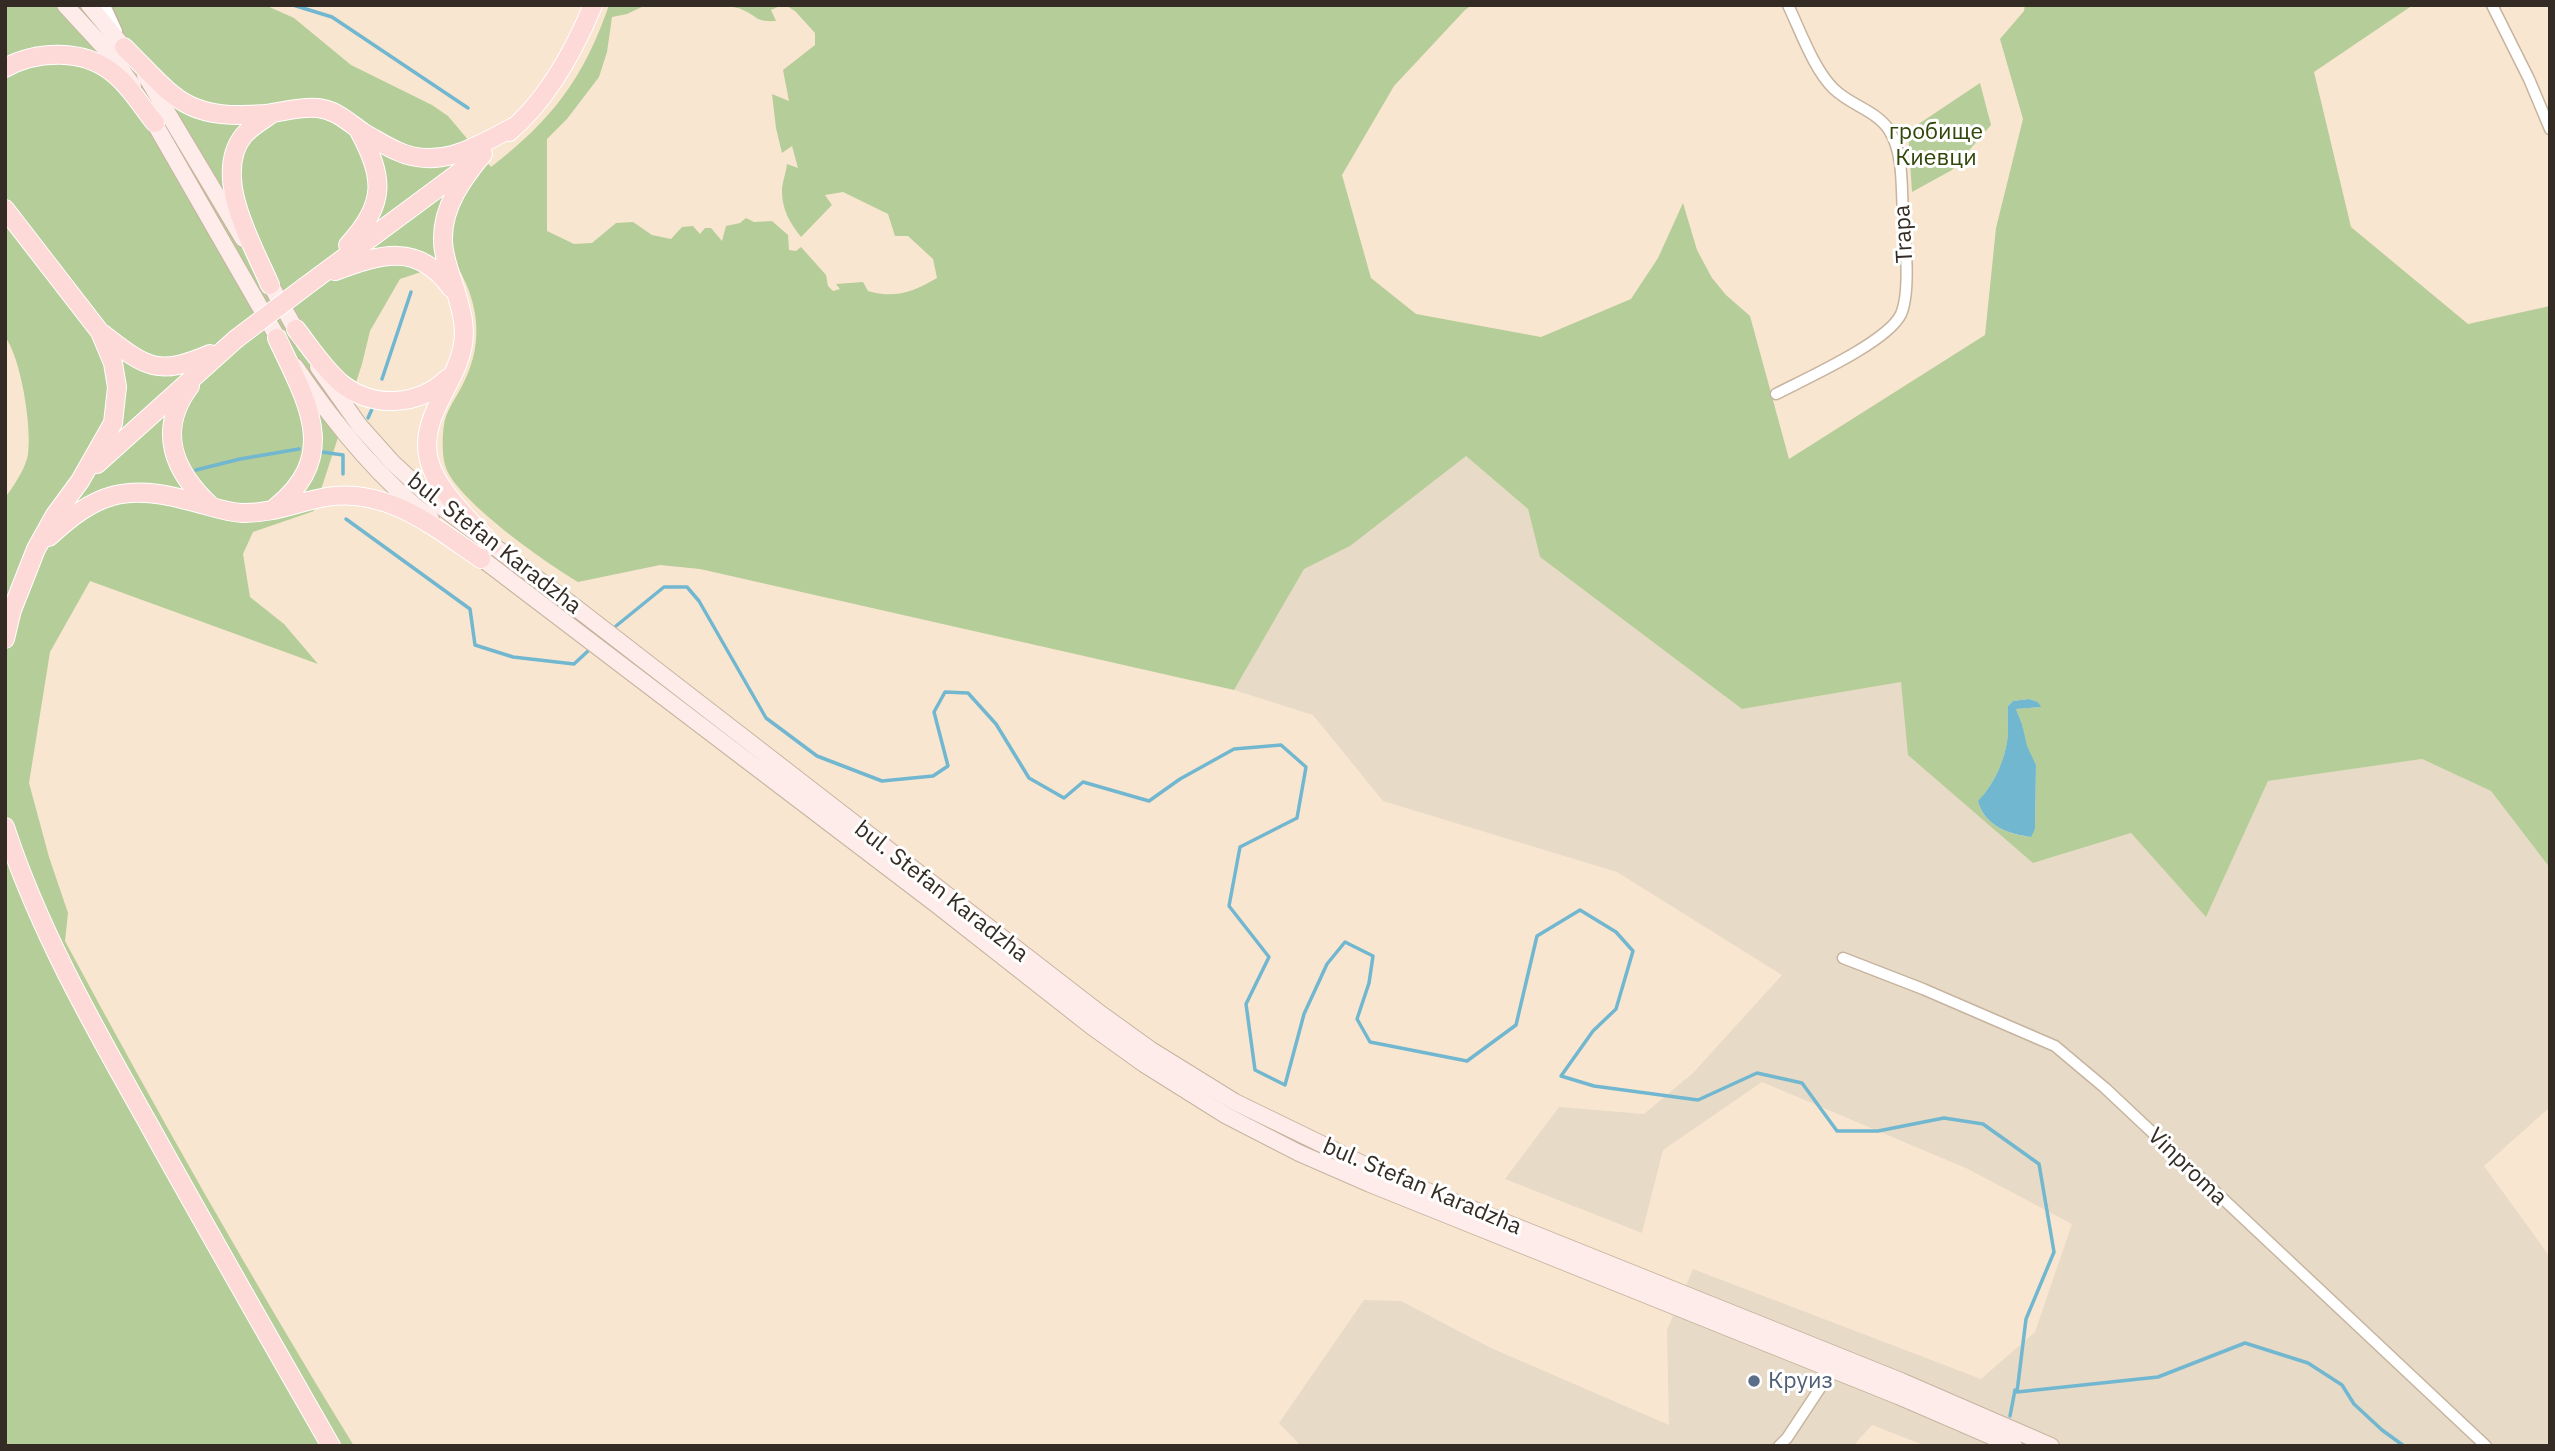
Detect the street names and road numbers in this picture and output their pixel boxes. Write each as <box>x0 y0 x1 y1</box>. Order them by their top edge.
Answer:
street label: Trapa <box>1889 204 1919 264</box>
street label: bul. Stefan Karadzha <box>401 467 587 621</box>
street label: bul. Stefan Karadzha <box>848 815 1034 969</box>
street label: Vinproma <box>2142 1122 2232 1212</box>
street label: bul. Stefan Karadzha <box>1318 1133 1526 1241</box>

